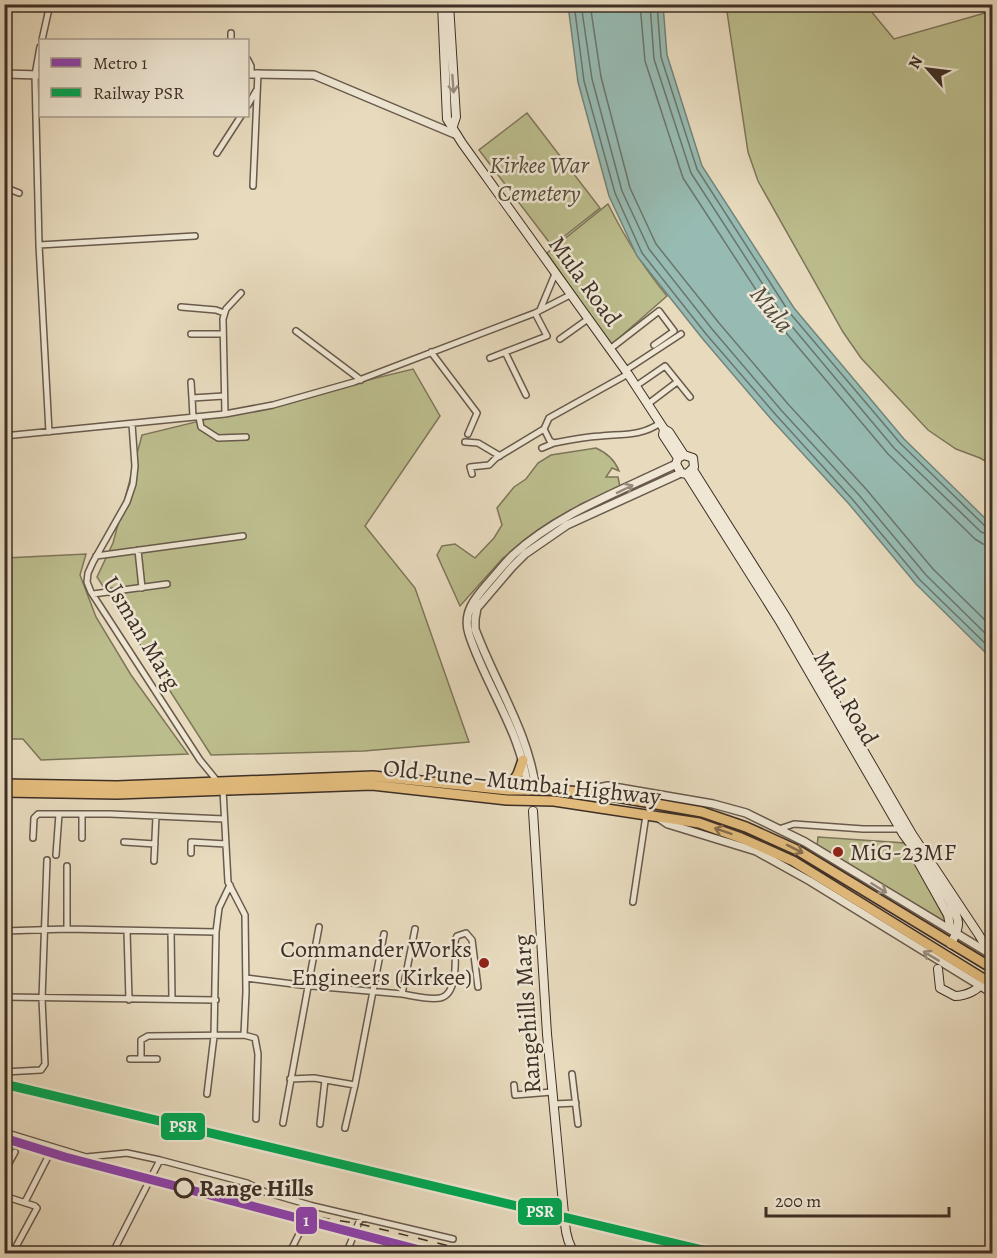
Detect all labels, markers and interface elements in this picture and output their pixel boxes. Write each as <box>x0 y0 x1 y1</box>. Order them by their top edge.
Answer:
legend <box>39 39 249 117</box>
north arrow <box>898 39 958 99</box>
text: Metro 1 <box>93 51 147 75</box>
text: N <box>903 52 928 73</box>
one-way arrow <box>448 73 459 93</box>
text: Railway PSR <box>93 81 184 105</box>
park label: Kirkee War Cemetery <box>489 149 589 209</box>
street label: Mula Road <box>541 229 629 333</box>
water label: Mula <box>742 278 802 340</box>
one-way arrow <box>616 482 634 494</box>
street label: Usman Marg <box>95 570 189 696</box>
street label: Mula Road <box>806 645 886 751</box>
street label: Old Pune–Mumbai Highway <box>382 752 663 813</box>
one-way arrow <box>714 825 733 836</box>
place label: MiG-23MF <box>850 836 956 868</box>
one-way arrow <box>786 844 804 856</box>
marker: MiG-23MF <box>831 845 845 859</box>
one-way arrow <box>870 882 887 894</box>
place label: Commander Works Engineers (Kirkee) <box>280 933 472 993</box>
street label: Rangehills Marg <box>505 933 549 1095</box>
one-way arrow <box>923 950 940 962</box>
marker: Commander Works Engineers (Kirkee) <box>477 956 491 970</box>
line badge: PSR <box>160 1112 206 1141</box>
text: PSR <box>169 1116 198 1138</box>
place label: Range Hills <box>199 1172 314 1204</box>
marker: Range Hills <box>174 1178 194 1198</box>
scale bar <box>766 1180 949 1218</box>
text: 200 m <box>775 1189 821 1213</box>
line badge: PSR <box>517 1197 563 1226</box>
text: PSR <box>526 1201 555 1223</box>
line badge: 1 <box>295 1206 318 1235</box>
text: 1 <box>303 1210 309 1232</box>

